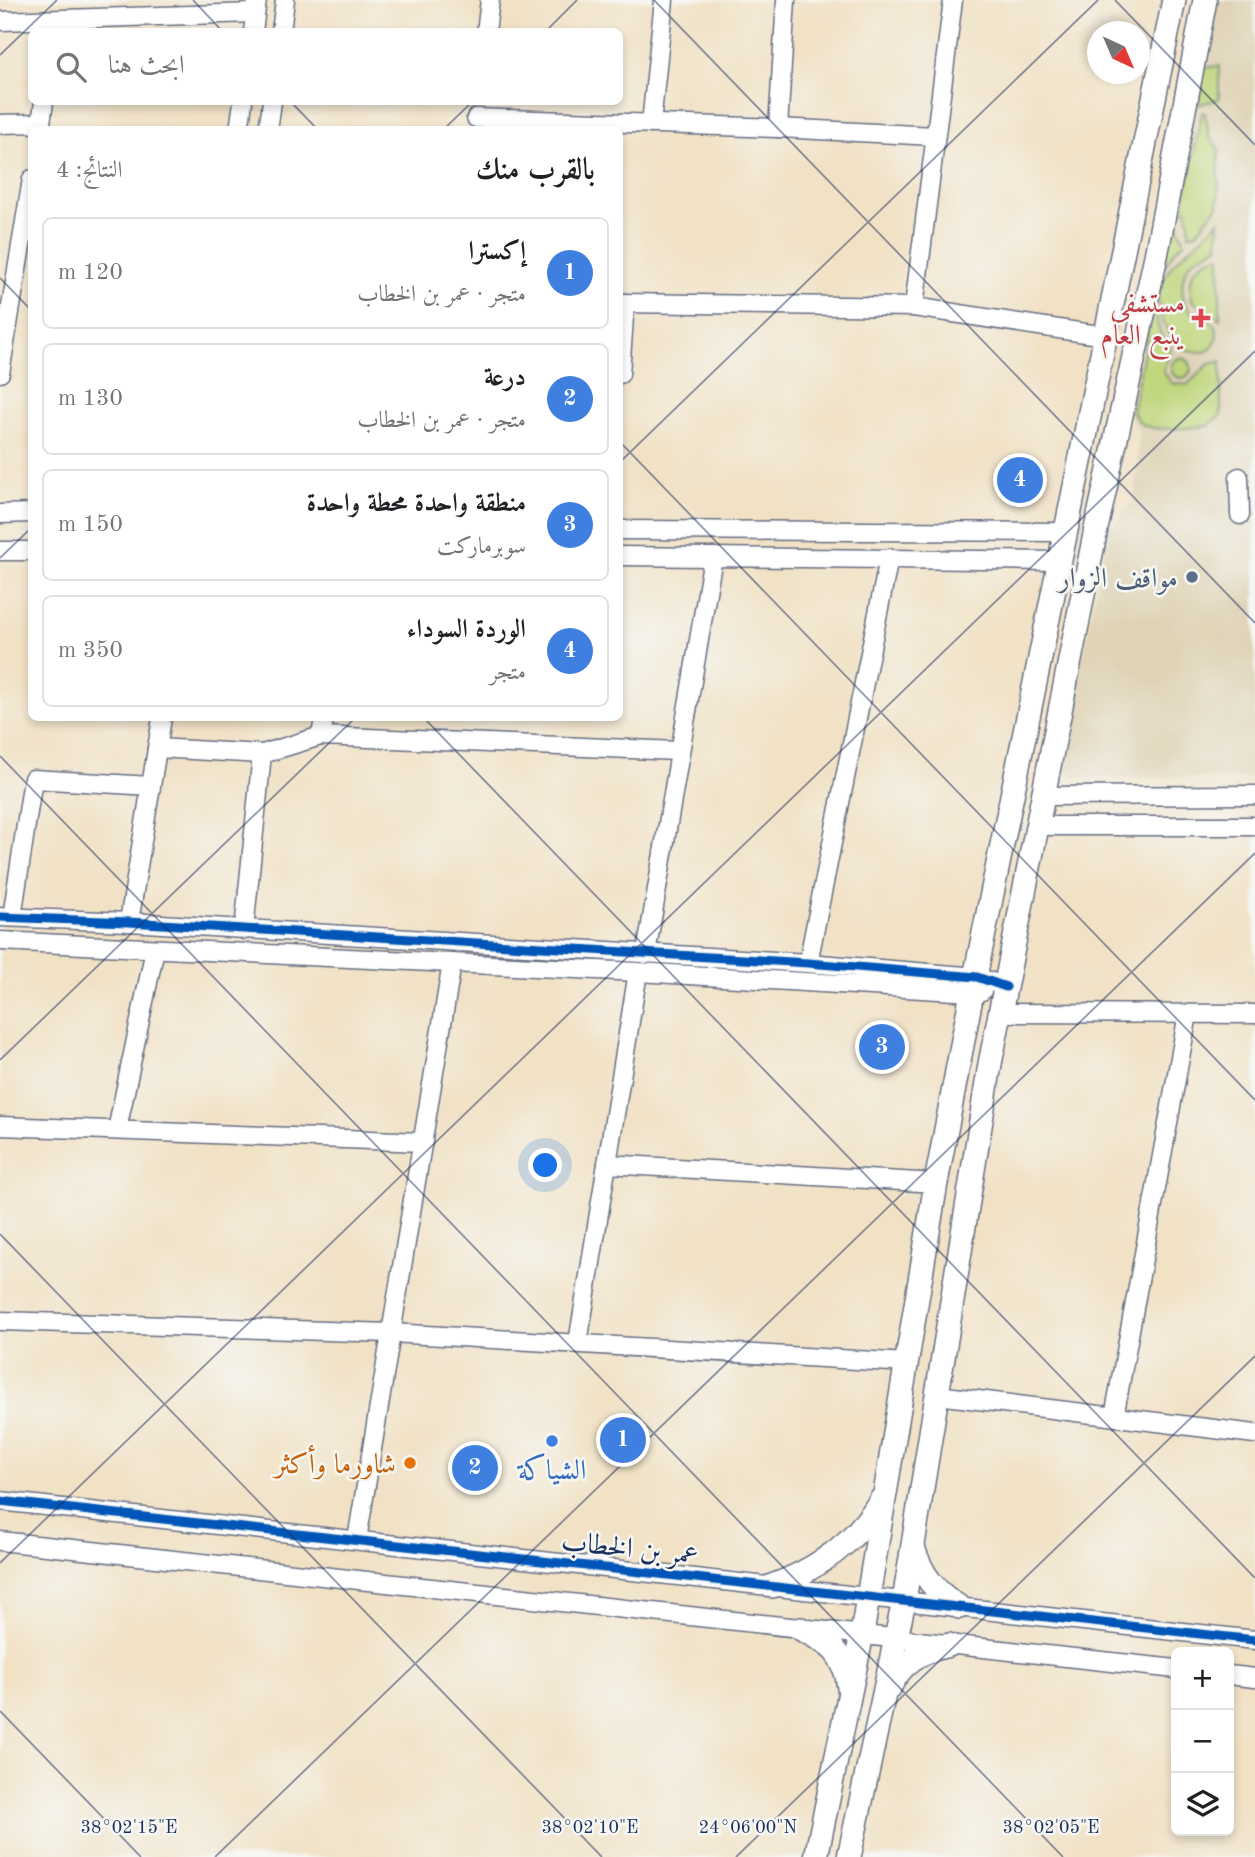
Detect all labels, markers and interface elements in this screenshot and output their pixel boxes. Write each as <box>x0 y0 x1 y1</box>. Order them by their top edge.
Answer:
north arrow <box>1087 21 1150 84</box>
search box <box>28 28 623 105</box>
icon: search <box>52 48 90 86</box>
text: ابحث هنا <box>108 53 185 79</box>
text: بالقرب منك <box>476 156 595 186</box>
text: النتائج: 4 <box>56 159 123 182</box>
text: إكسترا <box>469 239 526 265</box>
text: 120 m <box>58 261 123 284</box>
text: 1 <box>563 261 577 284</box>
text: متجر · عمر بن الخطاب <box>357 283 526 306</box>
place label: مستشفى ينبع العام <box>1101 291 1185 360</box>
marker: مستشفى ينبع العام <box>1191 308 1211 328</box>
text: درعة <box>484 365 526 391</box>
text: 130 m <box>58 387 123 410</box>
text: 2 <box>563 387 577 410</box>
text: متجر · عمر بن الخطاب <box>357 409 526 432</box>
pin: 4 <box>997 454 1043 506</box>
text: منطقة واحدة محطة واحدة <box>307 491 526 517</box>
text: 150 m <box>58 513 123 536</box>
text: 3 <box>563 513 577 536</box>
text: سوبرماركت <box>437 535 526 558</box>
place label: مواقف الزوار <box>1055 565 1178 595</box>
marker: مواقف الزوار <box>1184 569 1200 585</box>
text: الوردة السوداء <box>407 617 526 643</box>
text: 350 m <box>58 639 123 662</box>
text: 4 <box>563 639 577 662</box>
text: متجر <box>490 661 526 684</box>
pin: 3 <box>859 1021 905 1073</box>
your location <box>528 1148 562 1182</box>
pin: 1 <box>600 1414 646 1466</box>
marker: الشياكة <box>544 1433 560 1449</box>
pin: 2 <box>452 1442 498 1494</box>
place label: شاورما وأكثر <box>272 1444 396 1480</box>
place label: الشياكة <box>516 1453 586 1486</box>
marker: شاورما وأكثر <box>402 1455 418 1471</box>
street label: عمر بن الخطاب <box>560 1529 700 1572</box>
map controls <box>1171 1647 1234 1836</box>
button: + <box>1171 1647 1234 1710</box>
button: − <box>1171 1710 1234 1773</box>
button: layers <box>1171 1773 1234 1836</box>
text: 38°02'15"E <box>81 1819 177 1837</box>
text: 38°02'10"E <box>542 1819 638 1837</box>
text: 24°06'00"N <box>699 1819 797 1837</box>
text: 38°02'05"E <box>1003 1819 1099 1837</box>

